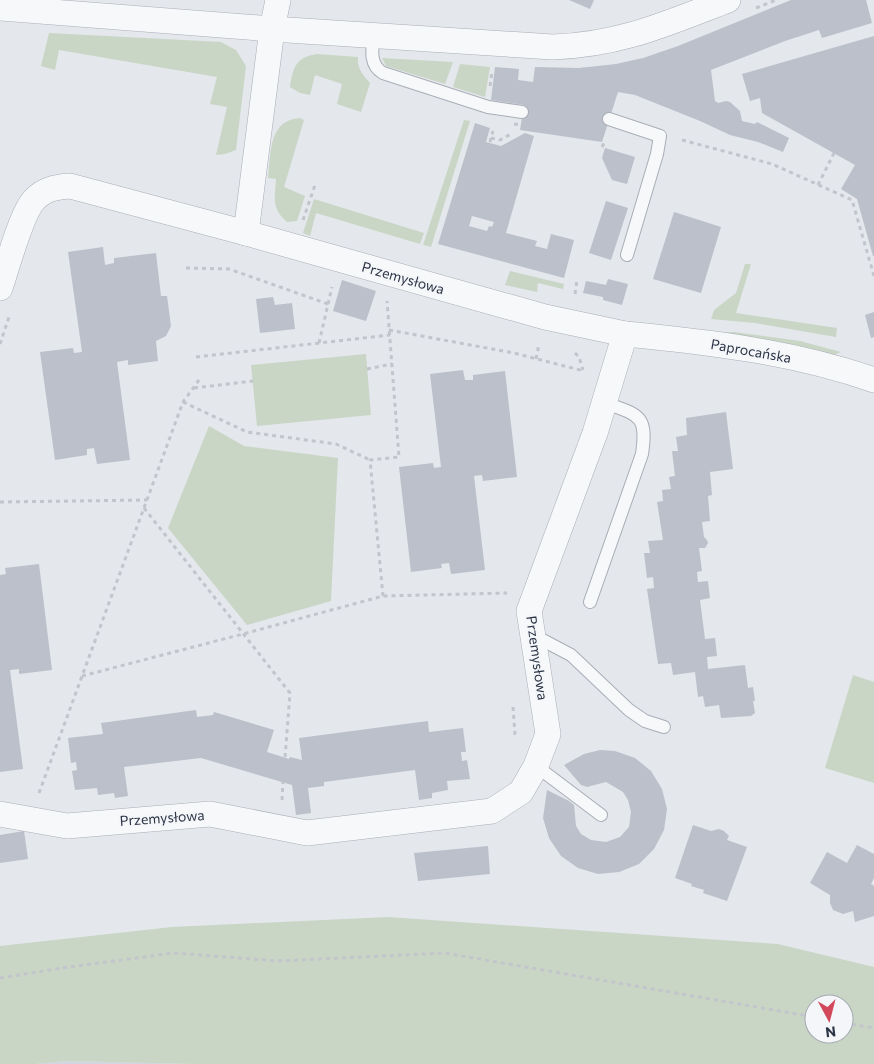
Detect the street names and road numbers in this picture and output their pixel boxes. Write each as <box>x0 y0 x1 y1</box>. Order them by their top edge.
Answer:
street label: Przemysłowa <box>360 258 446 297</box>
street label: Paprocańska <box>709 335 793 366</box>
street label: Przemysłowa <box>523 615 552 701</box>
street label: Przemysłowa <box>119 806 205 829</box>

